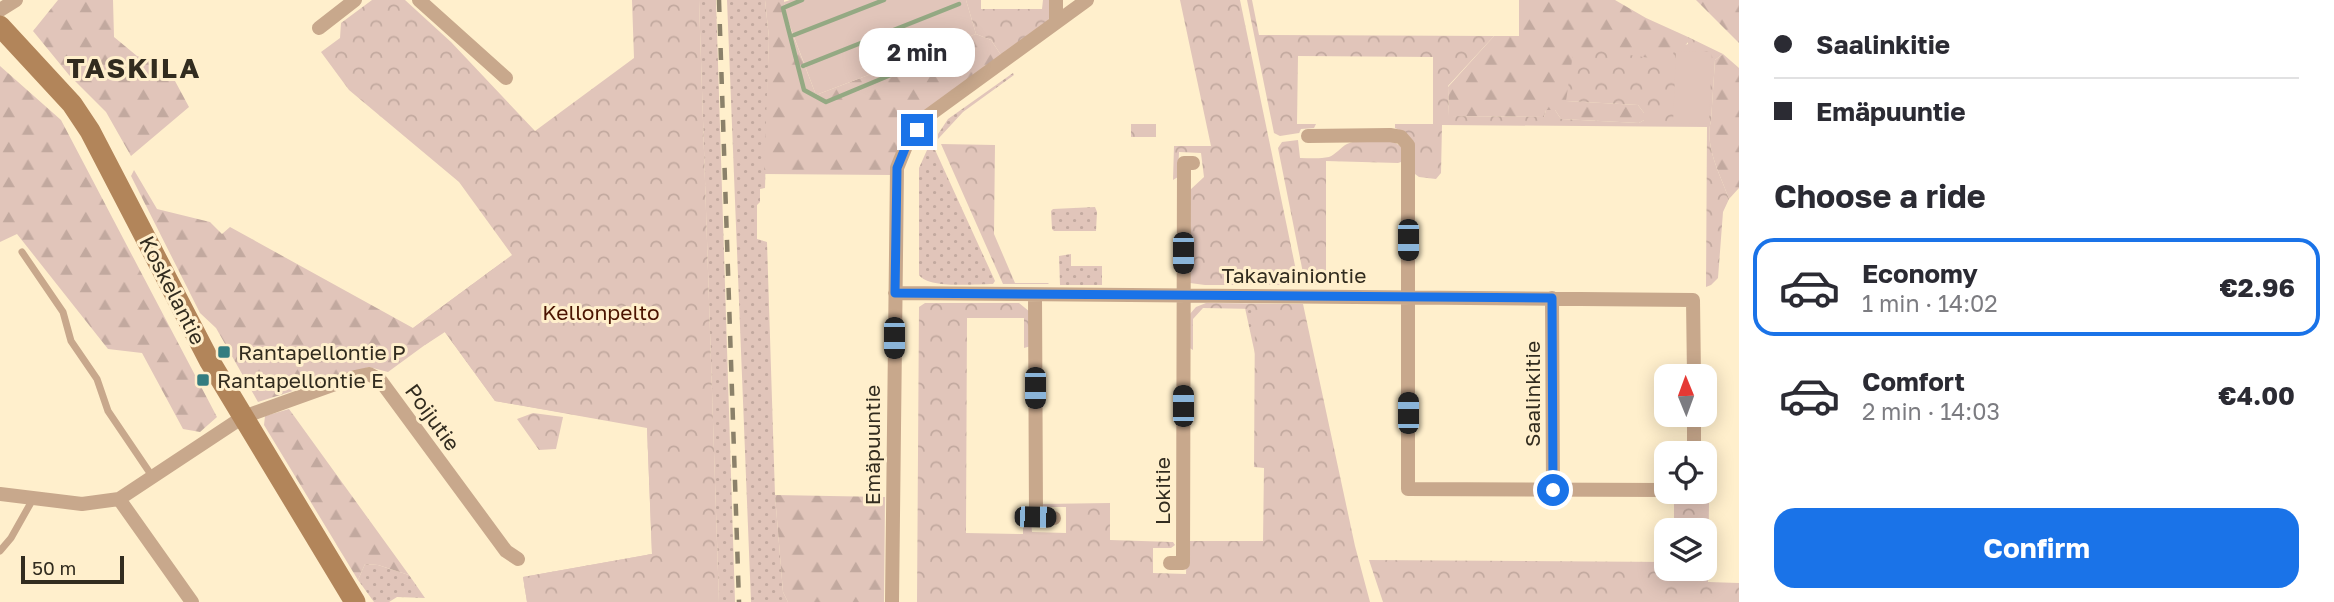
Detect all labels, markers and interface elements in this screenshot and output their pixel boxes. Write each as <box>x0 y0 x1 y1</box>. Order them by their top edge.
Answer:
callout: 2 min <box>859 29 975 78</box>
text: Saalinkitie <box>1816 29 1950 60</box>
text: 2 min <box>887 38 947 66</box>
district label: TASKILA <box>67 51 201 84</box>
text: Emäpuuntie <box>1816 96 1966 127</box>
route end <box>901 114 933 146</box>
text: Choose a ride <box>1774 177 1986 215</box>
car <box>1398 219 1419 261</box>
street label: Koskelantie <box>134 231 212 349</box>
car <box>1173 232 1194 274</box>
icon: car <box>1778 256 1841 319</box>
text: Economy <box>1862 258 1978 289</box>
street label: Takavainiontie <box>1222 262 1366 288</box>
text: €2.96 <box>2219 272 2295 303</box>
text: 1 min · 14:02 <box>1862 289 1998 317</box>
park label: Kellonpelto <box>542 299 660 325</box>
car <box>884 317 905 359</box>
place label: Rantapellontie P <box>238 339 406 365</box>
street label: Saalinkitie <box>1519 341 1545 447</box>
marker: Rantapellontie P <box>216 344 232 360</box>
north arrow <box>1654 364 1717 427</box>
map controls <box>1654 364 1717 581</box>
icon: car <box>1778 364 1841 427</box>
text: Comfort <box>1862 366 1965 397</box>
place label: Rantapellontie E <box>217 367 384 393</box>
car <box>1025 367 1046 409</box>
marker: Rantapellontie E <box>195 372 211 388</box>
street label: Poijutie <box>400 378 466 456</box>
text: €4.00 <box>2218 380 2295 411</box>
street label: Emäpuuntie <box>859 385 885 505</box>
car <box>1173 385 1194 427</box>
car <box>1398 392 1419 434</box>
text: 2 min · 14:03 <box>1862 397 2000 425</box>
button: locate <box>1654 441 1717 504</box>
street label: Lokitie <box>1149 457 1175 525</box>
route start <box>1537 474 1569 506</box>
car <box>1014 506 1057 528</box>
button: Confirm <box>1774 508 2299 588</box>
button: layers <box>1654 518 1717 581</box>
scale bar <box>21 553 124 585</box>
text: 50 m <box>32 556 76 579</box>

